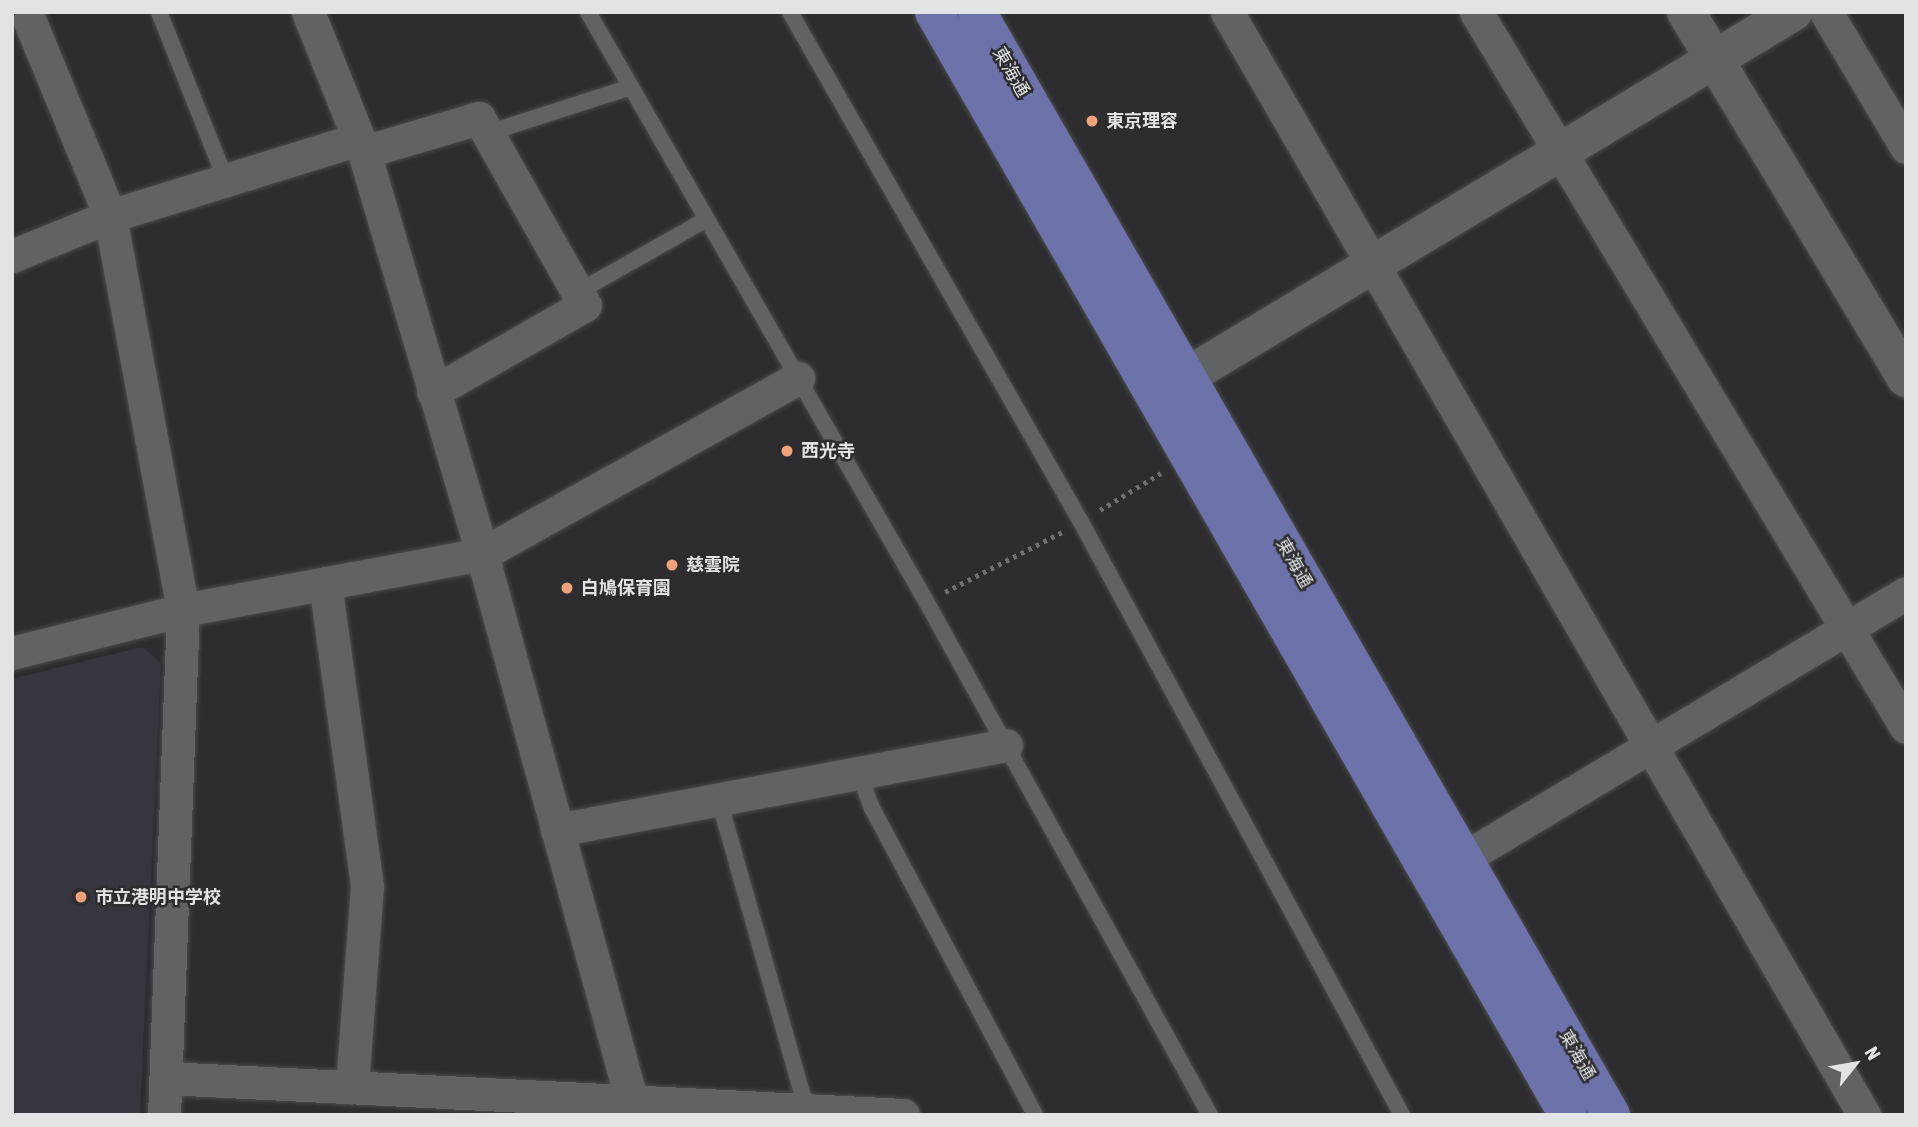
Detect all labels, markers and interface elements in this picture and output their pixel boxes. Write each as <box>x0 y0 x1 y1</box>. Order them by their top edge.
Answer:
street label: 東海通 <box>988 43 1034 101</box>
place label: 東京理容 <box>1106 110 1178 132</box>
marker: 東京理容 <box>1084 113 1100 129</box>
place label: 西光寺 <box>801 440 855 462</box>
marker: 西光寺 <box>779 443 795 459</box>
street label: 東海通 <box>1271 534 1317 592</box>
place label: 慈雲院 <box>686 554 740 576</box>
marker: 慈雲院 <box>664 557 680 573</box>
place label: 白鳩保育園 <box>581 577 671 599</box>
marker: 白鳩保育園 <box>559 580 575 596</box>
place label: 市立港明中学校 <box>95 886 221 908</box>
marker: 市立港明中学校 <box>73 889 89 905</box>
street label: 東海通 <box>1554 1026 1600 1084</box>
north arrow <box>1820 1029 1890 1099</box>
text: N <box>1861 1043 1885 1064</box>

